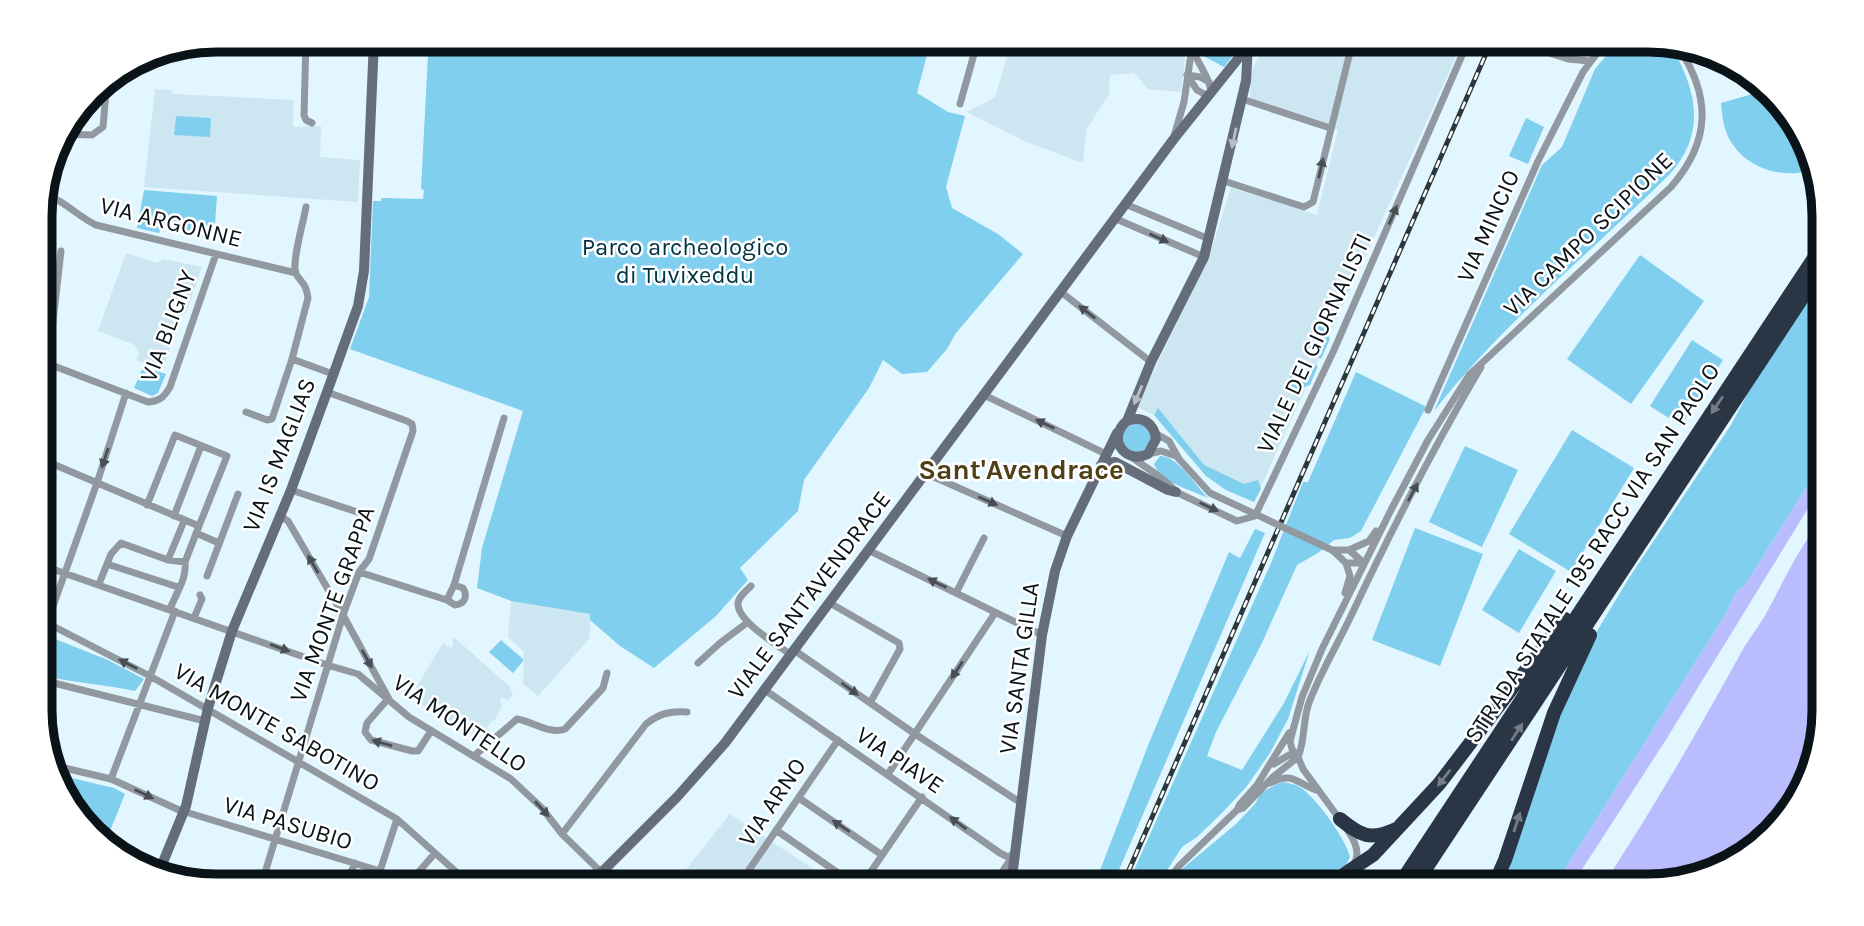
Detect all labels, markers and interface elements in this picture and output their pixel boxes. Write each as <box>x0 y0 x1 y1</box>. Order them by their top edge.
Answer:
one-way arrow <box>1228 127 1239 149</box>
street label: VIA CAMPO SCIPIONE <box>1498 146 1678 322</box>
one-way arrow <box>1315 157 1326 179</box>
street label: VIA MINCIO <box>1451 165 1525 287</box>
street label: VIA ARGONNE <box>97 191 245 253</box>
one-way arrow <box>1387 205 1399 225</box>
street label: VIALE DEI GIORNALISTI <box>1251 228 1377 458</box>
one-way arrow <box>1149 232 1169 244</box>
park label: Parco archeologico di Tuvixeddu <box>582 233 788 289</box>
street label: VIA BLIGNY <box>134 266 202 386</box>
one-way arrow <box>1078 306 1096 320</box>
street label: STRADA STATALE 195 RACC VIA SAN PAOLO <box>1459 358 1725 748</box>
street label: VIA IS MAGLIAS <box>237 374 321 536</box>
one-way arrow <box>1132 385 1143 406</box>
one-way arrow <box>1710 396 1724 414</box>
one-way arrow <box>1035 419 1055 430</box>
one-way arrow <box>99 447 110 468</box>
district label: Sant'Avendrace <box>918 453 1124 486</box>
one-way arrow <box>1407 482 1419 502</box>
street label: VIALE SANT'AVENDRACE <box>722 485 896 705</box>
one-way arrow <box>978 495 998 507</box>
one-way arrow <box>1199 501 1219 513</box>
street label: VIA MONTE GRAPPA <box>284 502 381 706</box>
one-way arrow <box>307 555 319 574</box>
one-way arrow <box>927 578 947 589</box>
street label: VIA SANTA GILLA <box>993 580 1045 756</box>
one-way arrow <box>269 643 290 654</box>
one-way arrow <box>361 649 373 668</box>
street label: VIA MONTE SABOTINO <box>169 657 385 797</box>
one-way arrow <box>118 659 138 670</box>
one-way arrow <box>951 660 964 679</box>
street label: VIA MONTELLO <box>388 668 532 778</box>
one-way arrow <box>841 682 859 696</box>
street label: VIA PIAVE <box>851 720 949 800</box>
one-way arrow <box>1510 722 1523 742</box>
one-way arrow <box>371 737 392 747</box>
street label: VIA ARNO <box>732 753 812 851</box>
one-way arrow <box>1437 769 1451 787</box>
one-way arrow <box>134 788 154 799</box>
street label: VIA PASUBIO <box>220 790 356 856</box>
one-way arrow <box>534 800 550 818</box>
one-way arrow <box>1513 811 1523 832</box>
one-way arrow <box>949 816 967 830</box>
one-way arrow <box>831 820 850 833</box>

